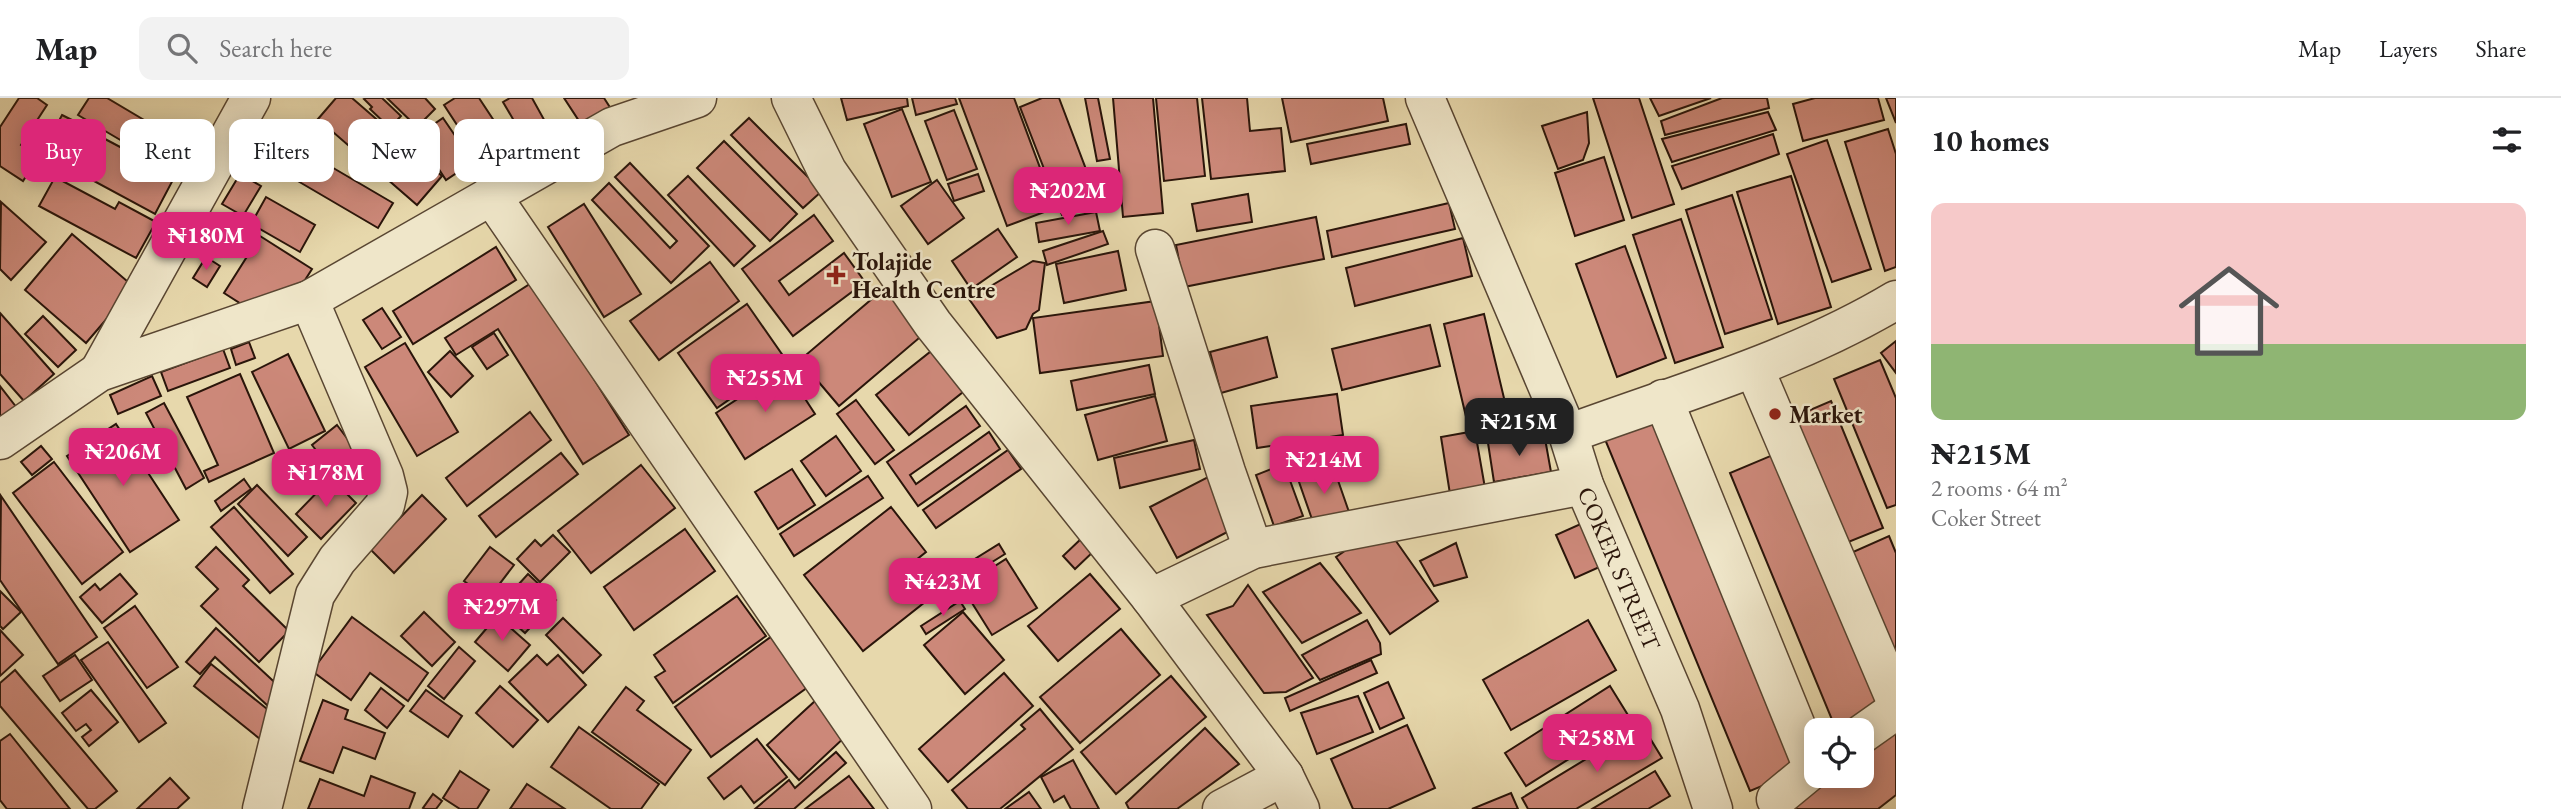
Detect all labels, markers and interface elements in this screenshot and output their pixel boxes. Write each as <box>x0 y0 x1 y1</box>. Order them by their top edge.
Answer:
search box <box>139 17 629 80</box>
text: Map <box>35 27 97 70</box>
icon: search <box>163 29 201 67</box>
text: Search here <box>219 31 332 65</box>
text: Map <box>2298 33 2341 64</box>
text: Layers <box>2379 33 2438 64</box>
text: Share <box>2476 33 2526 64</box>
chip: Buy <box>21 119 106 182</box>
chip: Rent <box>120 119 215 182</box>
chip: Filters <box>229 119 334 182</box>
chip: New <box>348 119 440 182</box>
chip: Apartment <box>454 119 604 182</box>
text: 10 homes <box>1931 121 2049 160</box>
icon: filters <box>2488 121 2526 159</box>
pin: ₦202M <box>1019 167 1117 227</box>
text: ₦202M <box>1030 175 1106 205</box>
pin: ₦180M <box>157 212 255 272</box>
text: ₦180M <box>168 220 244 250</box>
place label: Tolajide Health Centre <box>852 246 995 305</box>
icon: home <box>2166 248 2292 374</box>
marker: Tolajide Health Centre <box>826 265 846 285</box>
pin: ₦255M <box>716 354 814 414</box>
text: ₦255M <box>727 362 803 392</box>
pin: ₦215M <box>1470 398 1568 458</box>
place label: Market <box>1789 399 1863 430</box>
text: ₦215M <box>1481 406 1557 436</box>
marker: Market <box>1767 406 1783 422</box>
pin: ₦206M <box>74 428 172 488</box>
text: ₦215M <box>1931 434 2031 473</box>
text: ₦206M <box>85 436 161 466</box>
pin: ₦214M <box>1275 436 1373 496</box>
text: ₦214M <box>1286 444 1362 474</box>
pin: ₦178M <box>277 450 375 509</box>
text: ₦178M <box>288 457 364 487</box>
text: 2 rooms · 64 m² <box>1931 473 2068 503</box>
street label: COKER STREET <box>1571 482 1669 655</box>
text: Coker Street <box>1931 503 2041 533</box>
pin: ₦423M <box>894 559 992 618</box>
text: ₦423M <box>905 566 981 596</box>
pin: ₦297M <box>453 584 551 643</box>
text: ₦297M <box>464 591 540 621</box>
pin: ₦258M <box>1548 714 1646 774</box>
map controls <box>1804 718 1874 788</box>
button: locate <box>1804 718 1874 788</box>
text: ₦258M <box>1559 722 1635 752</box>

